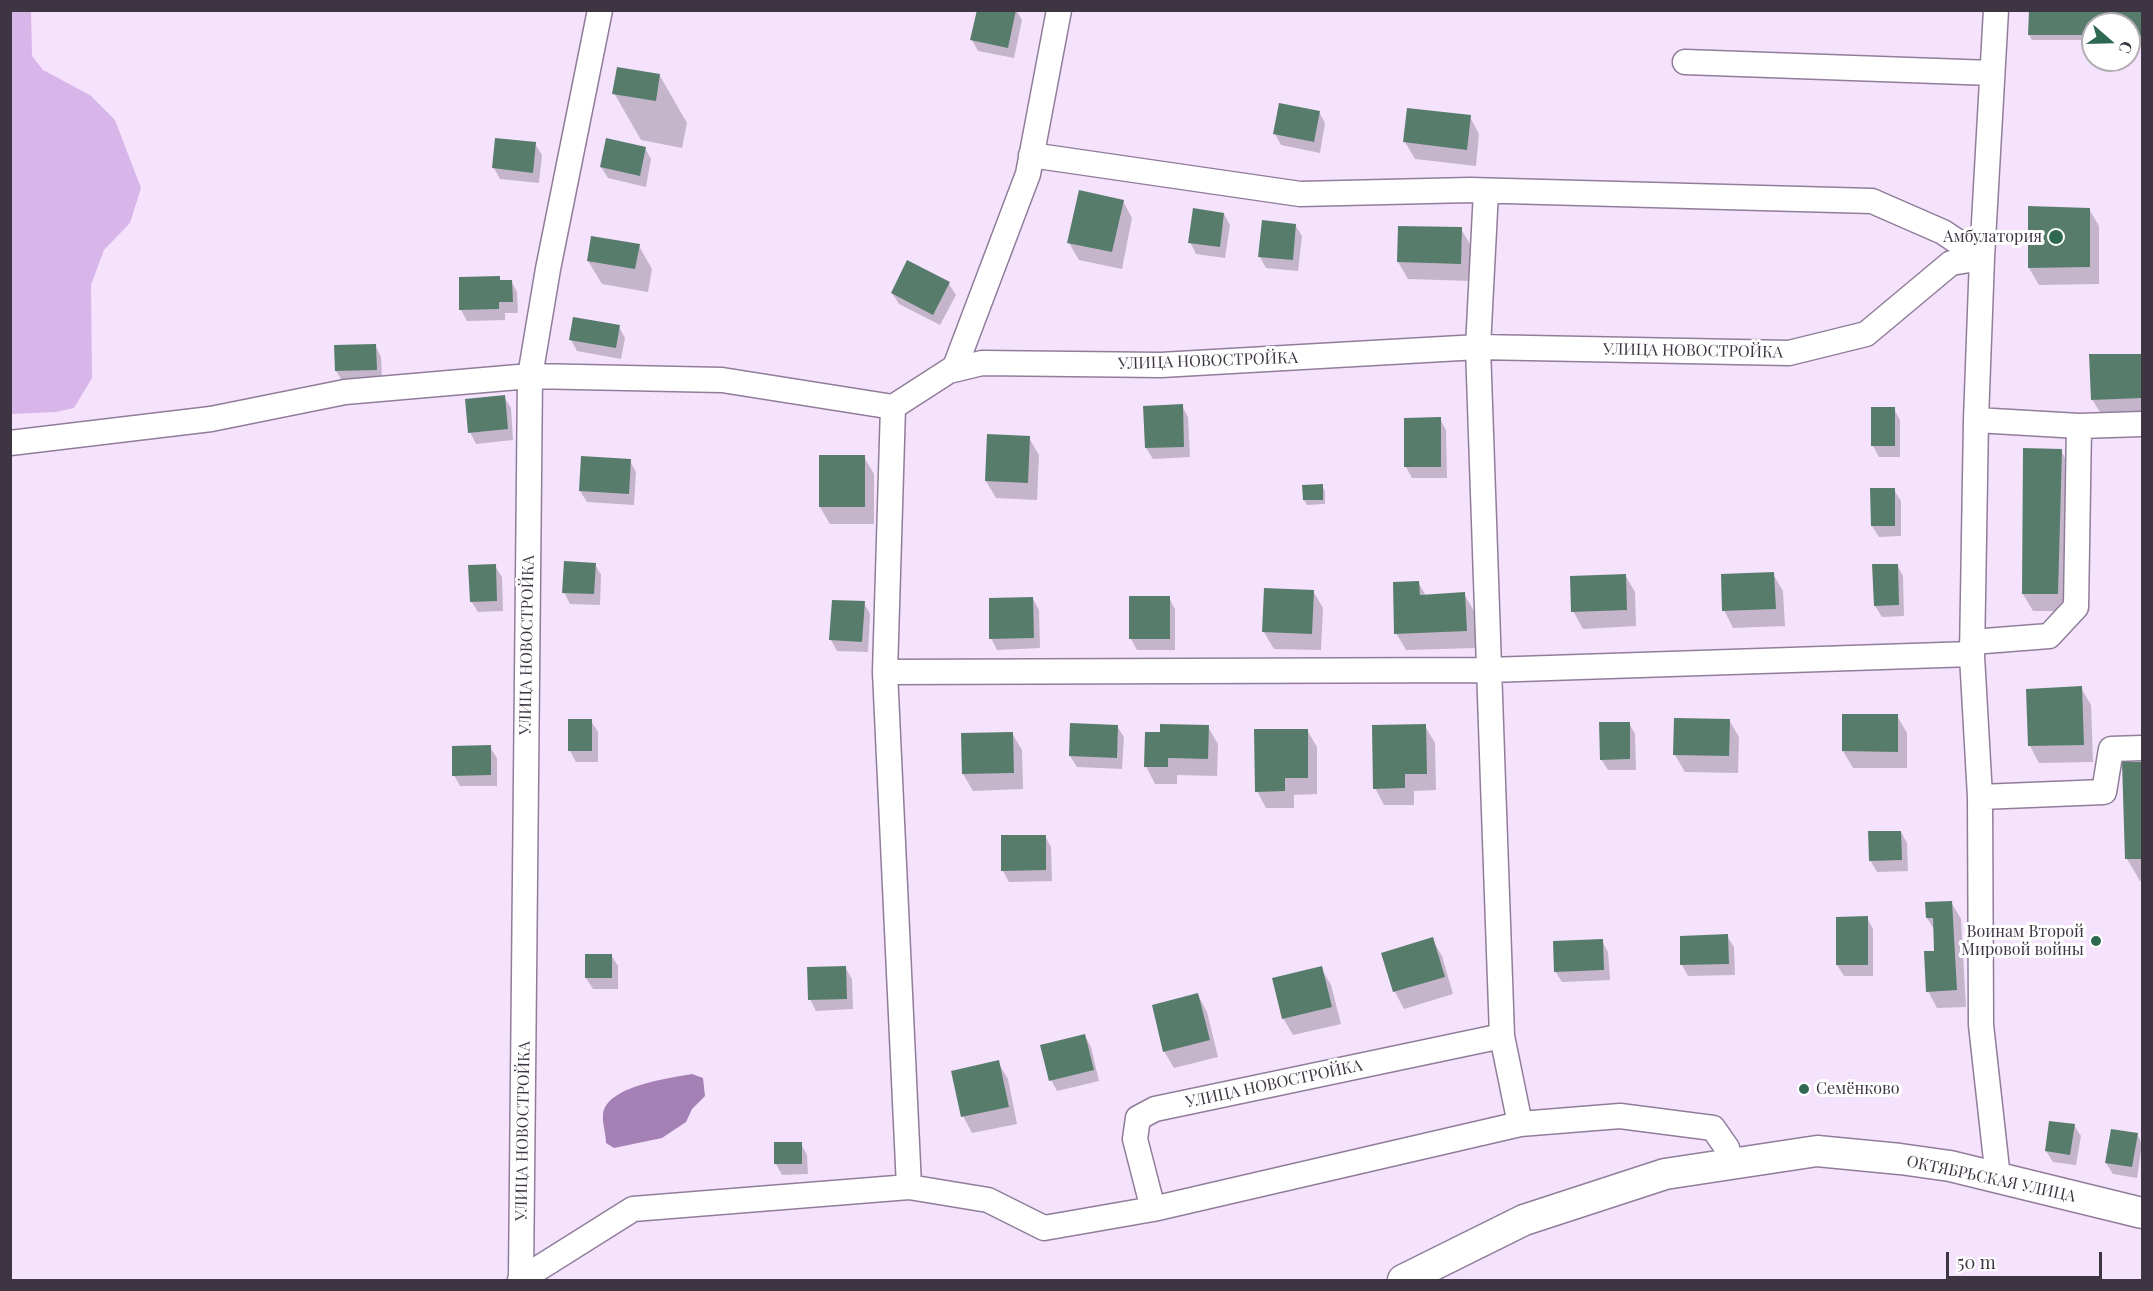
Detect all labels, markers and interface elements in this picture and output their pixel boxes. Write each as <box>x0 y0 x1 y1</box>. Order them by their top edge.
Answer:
north arrow <box>2081 12 2141 72</box>
text: С <box>2115 39 2138 57</box>
place label: Амбулатория <box>1943 227 2042 247</box>
marker: Амбулатория <box>2047 228 2065 246</box>
street label: УЛИЦА НОВОСТРОЙКА <box>1603 340 1783 362</box>
street label: УЛИЦА НОВОСТРОЙКА <box>1118 348 1298 374</box>
street label: УЛИЦА НОВОСТРОЙКА <box>516 555 538 735</box>
place label: Воинам Второй Мировой войны <box>1961 922 2084 960</box>
marker: Воинам Второй Мировой войны <box>2089 934 2103 948</box>
street label: УЛИЦА НОВОСТРОЙКА <box>512 1041 534 1221</box>
street label: УЛИЦА НОВОСТРОЙКА <box>1184 1056 1364 1112</box>
place label: Семёнково <box>1816 1079 1900 1099</box>
marker: Семёнково <box>1797 1082 1811 1096</box>
street label: ОКТЯБРЬСКАЯ УЛИЦА <box>1905 1152 2077 1206</box>
scale bar <box>1949 1240 2105 1278</box>
text: 50 m <box>1957 1250 1996 1274</box>

